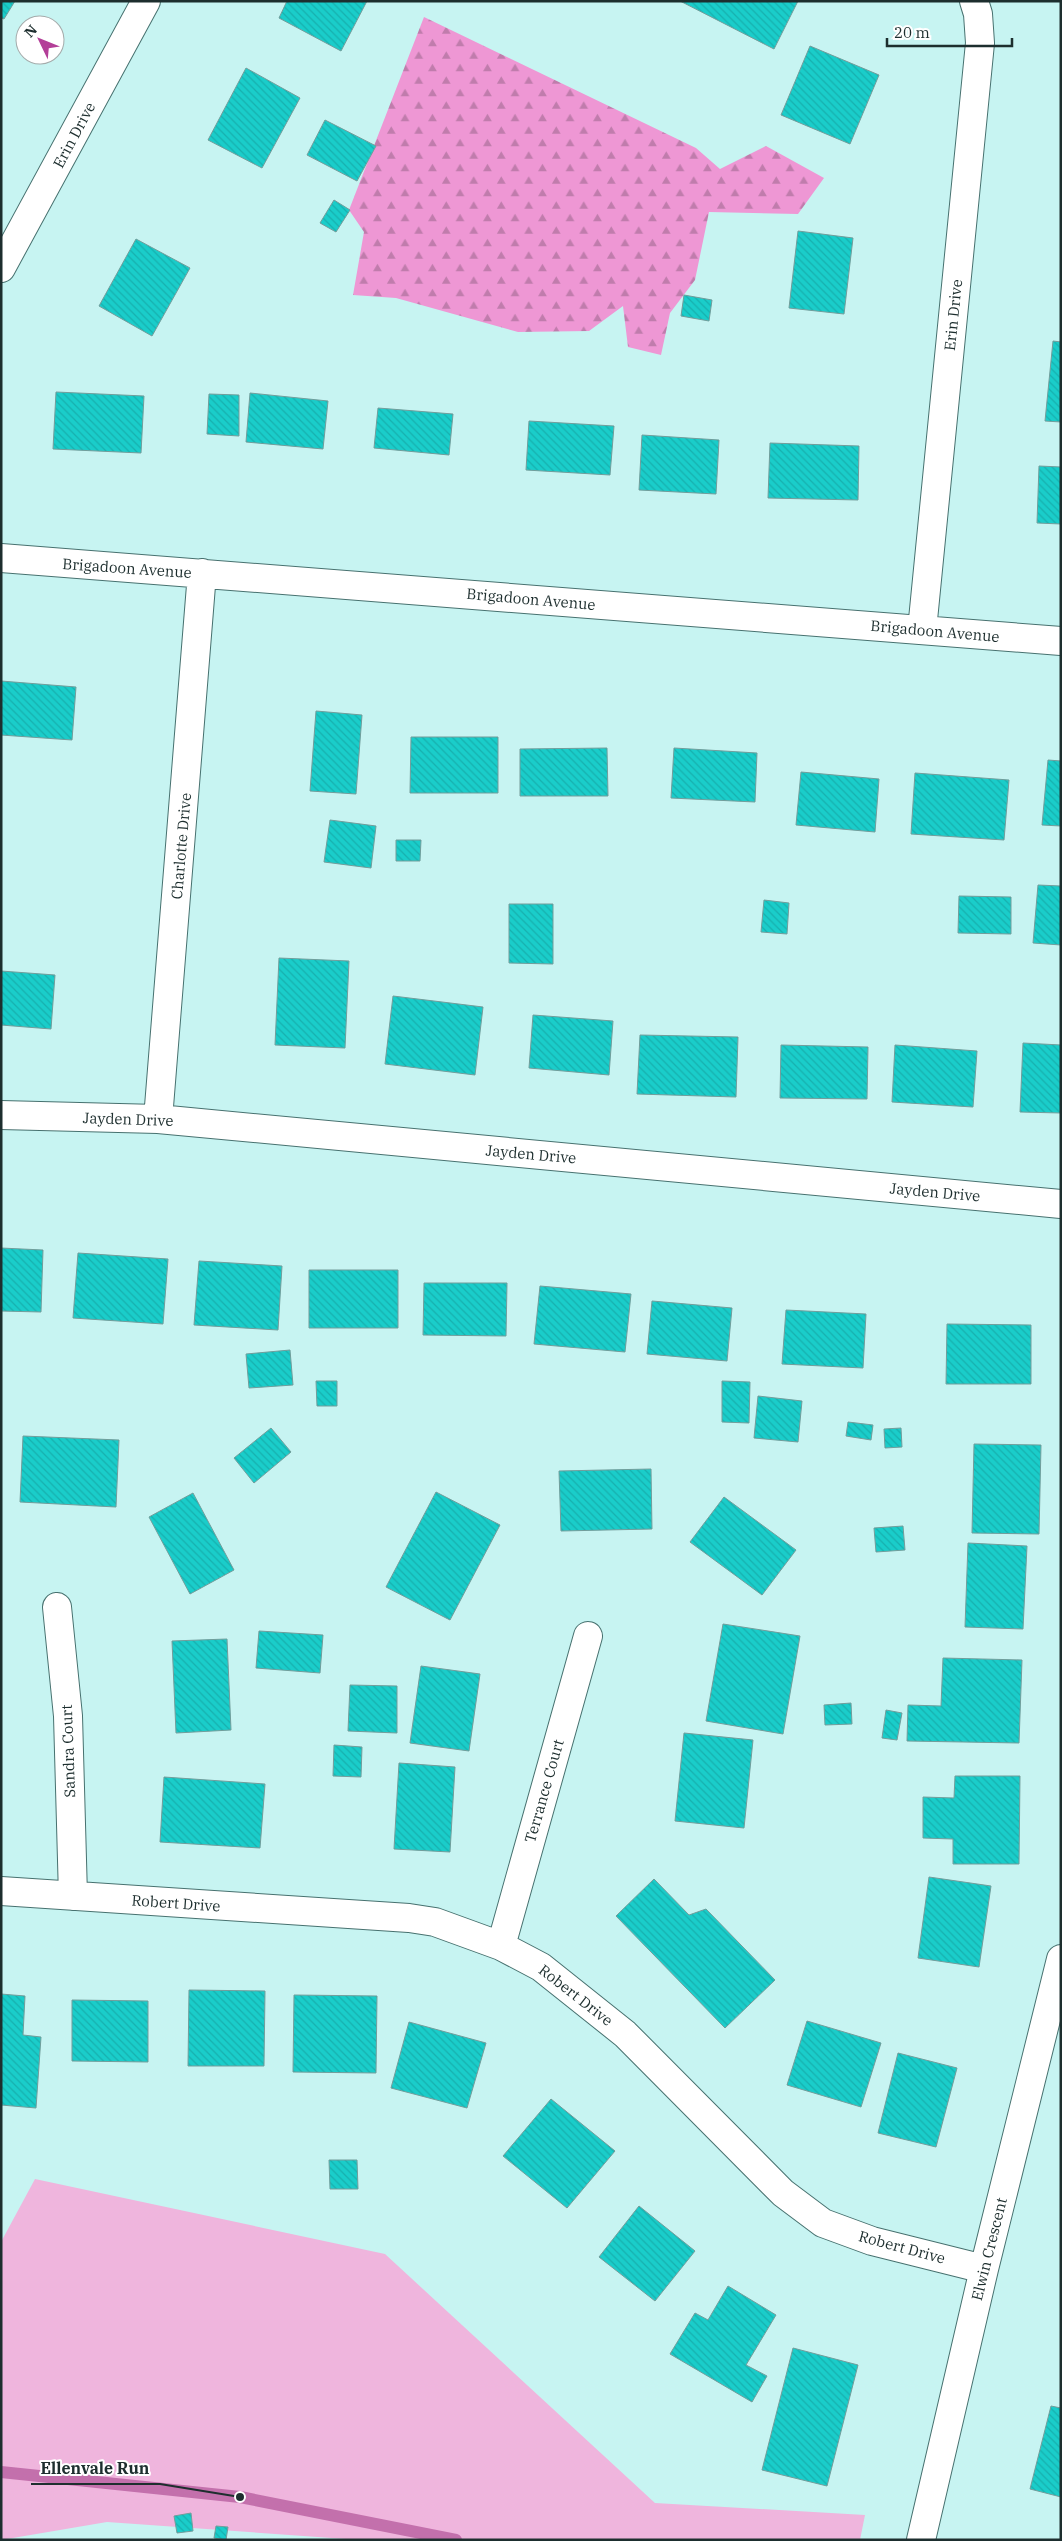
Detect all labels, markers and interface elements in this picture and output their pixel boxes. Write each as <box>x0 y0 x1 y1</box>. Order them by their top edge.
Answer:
north arrow <box>15 15 65 65</box>
scale bar <box>887 15 1012 47</box>
text: N <box>20 21 41 41</box>
text: 20 m <box>894 23 930 42</box>
street label: Erin Drive <box>49 99 99 171</box>
street label: Erin Drive <box>940 278 966 352</box>
street label: Brigadoon Avenue <box>62 554 192 582</box>
street label: Brigadoon Avenue <box>466 584 596 614</box>
street label: Brigadoon Avenue <box>870 616 1000 646</box>
street label: Charlotte Drive <box>167 792 195 900</box>
street label: Jayden Drive <box>82 1108 174 1130</box>
street label: Jayden Drive <box>485 1141 577 1167</box>
street label: Jayden Drive <box>889 1179 981 1205</box>
street label: Sandra Court <box>57 1704 79 1798</box>
street label: Terrance Court <box>520 1737 568 1845</box>
street label: Robert Drive <box>131 1890 221 1916</box>
street label: Robert Drive <box>535 1960 617 2030</box>
street label: Elwin Crescent <box>967 2195 1011 2303</box>
street label: Robert Drive <box>857 2226 947 2268</box>
callout: Ellenvale Run <box>31 2453 160 2484</box>
text: Ellenvale Run <box>41 2458 150 2478</box>

